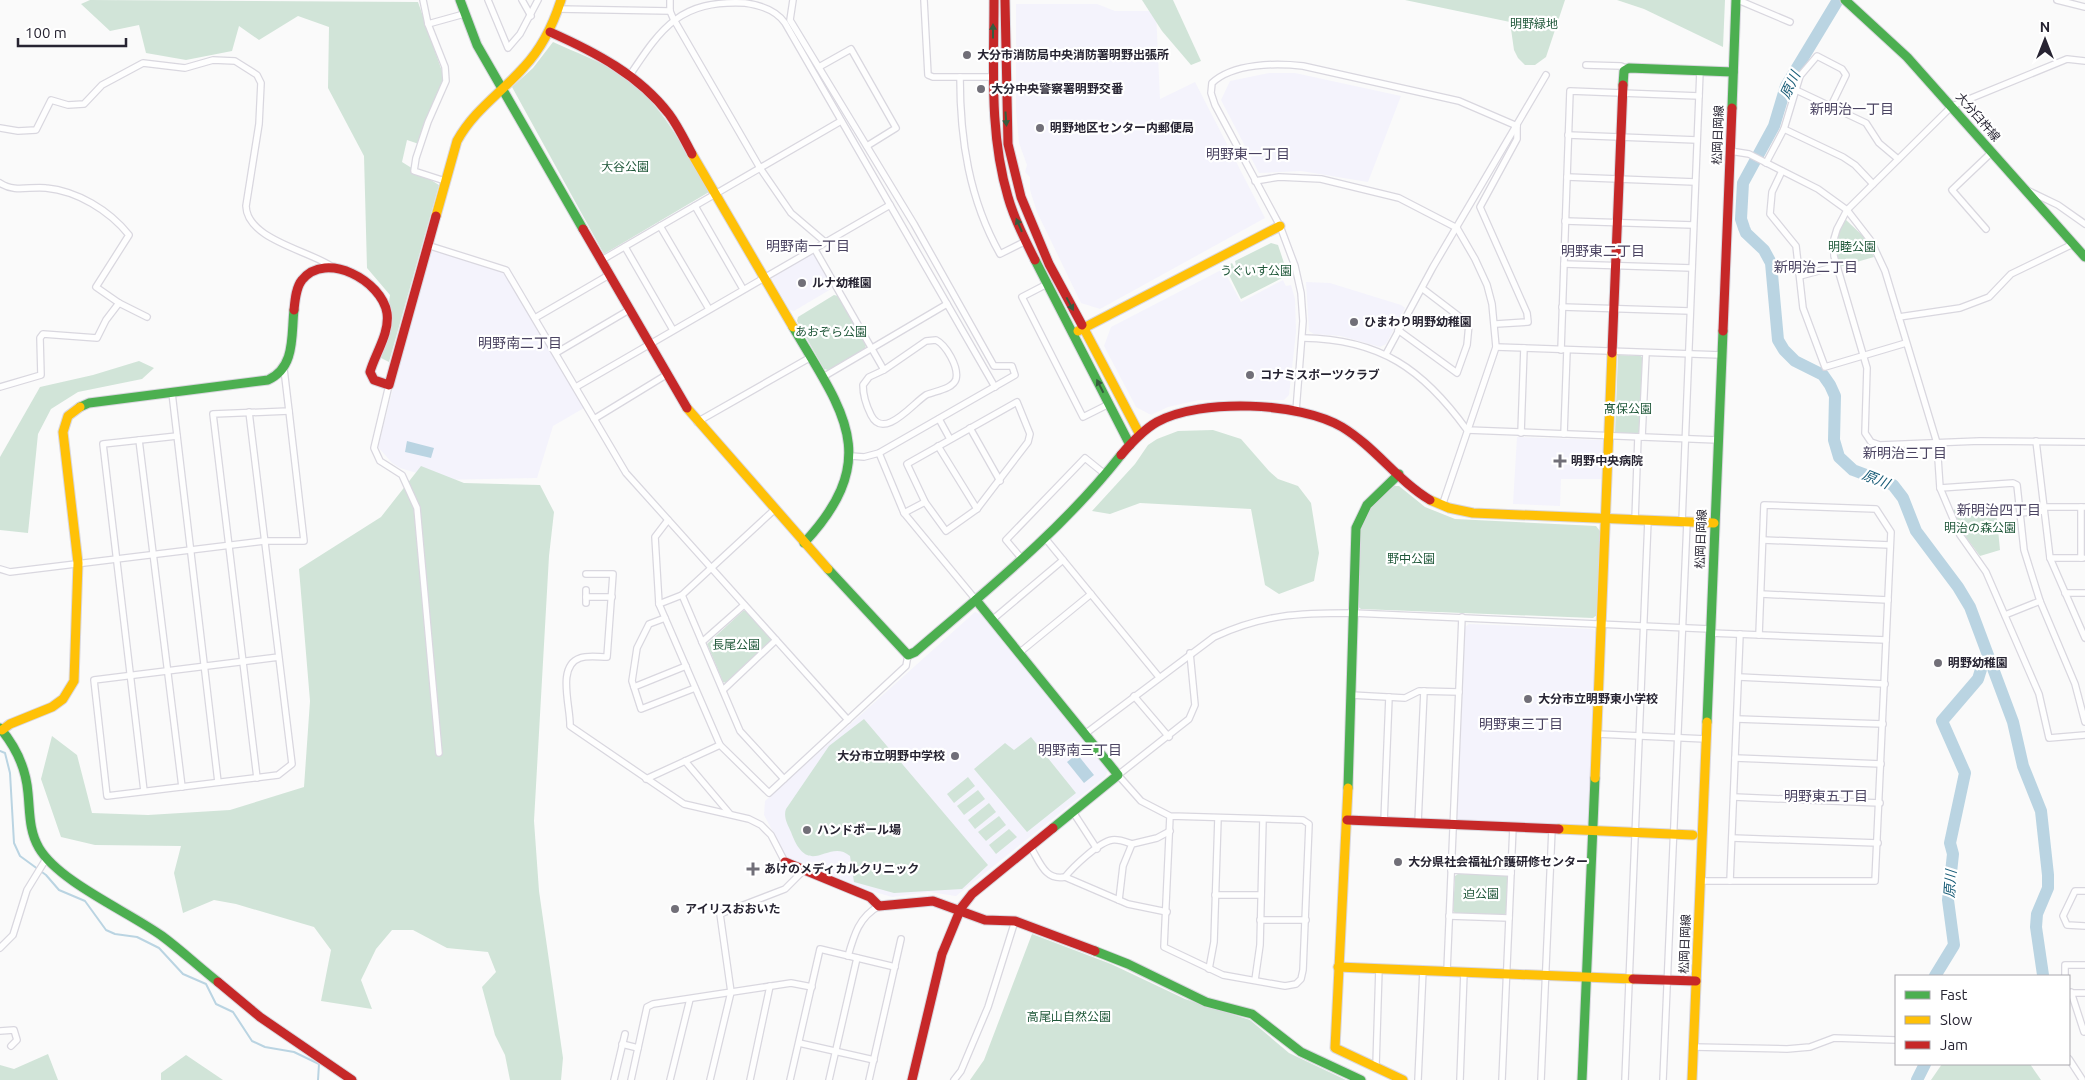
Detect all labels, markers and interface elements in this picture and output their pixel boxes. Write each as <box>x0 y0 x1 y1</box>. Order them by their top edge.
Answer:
scale bar <box>18 15 125 47</box>
north arrow <box>2020 15 2070 65</box>
park label: 明野緑地 <box>1510 17 1558 30</box>
text: N <box>2040 19 2050 35</box>
one-way arrow <box>989 23 997 39</box>
text: 100 m <box>25 24 67 41</box>
place label: 大分市消防局中央消防署明野出張所 <box>977 48 1169 61</box>
marker: 大分市消防局中央消防署明野出張所 <box>961 49 973 61</box>
water label: 原川 <box>1777 67 1804 101</box>
place label: 大分中央警察署明野交番 <box>991 82 1124 95</box>
marker: 大分中央警察署明野交番 <box>975 83 987 95</box>
street label: 大分臼杵線 <box>1954 90 2003 144</box>
district label: 新明治一丁目 <box>1810 101 1894 117</box>
street label: 松岡日岡線 <box>1710 105 1725 165</box>
one-way arrow <box>1003 111 1011 127</box>
place label: 明野地区センター内郵便局 <box>1050 121 1194 134</box>
marker: 明野地区センター内郵便局 <box>1034 122 1046 134</box>
district label: 明野東一丁目 <box>1206 146 1290 162</box>
park label: 大谷公園 <box>601 160 649 173</box>
one-way arrow <box>1014 218 1022 232</box>
district label: 明野南一丁目 <box>766 238 850 254</box>
park label: 明睦公園 <box>1828 240 1876 253</box>
district label: 明野東二丁目 <box>1561 243 1645 259</box>
district label: 新明治二丁目 <box>1774 259 1858 275</box>
park label: うぐいす公園 <box>1220 264 1292 277</box>
place label: ルナ幼稚園 <box>812 276 872 289</box>
marker: ルナ幼稚園 <box>796 277 808 289</box>
one-way arrow <box>1066 296 1074 311</box>
place label: ひまわり明野幼稚園 <box>1364 315 1472 328</box>
marker: ひまわり明野幼稚園 <box>1348 316 1360 328</box>
park label: あおぞら公園 <box>795 325 867 338</box>
district label: 明野南二丁目 <box>478 335 562 351</box>
place label: コナミスポーツクラブ <box>1260 368 1380 381</box>
marker: コナミスポーツクラブ <box>1244 369 1256 381</box>
one-way arrow <box>1096 379 1104 393</box>
park label: 髙保公園 <box>1604 402 1652 415</box>
district label: 新明治三丁目 <box>1863 445 1947 461</box>
marker: 明野中央病院 <box>1553 454 1567 468</box>
place label: 明野中央病院 <box>1571 454 1643 467</box>
water label: 原川 <box>1860 466 1894 493</box>
district label: 新明治四丁目 <box>1957 502 2041 518</box>
street label: 松岡日岡線 <box>1693 509 1708 569</box>
park label: 明治の森公園 <box>1944 521 2016 534</box>
park label: 野中公園 <box>1387 552 1435 565</box>
park label: 長尾公園 <box>712 638 760 651</box>
place label: 明野幼稚園 <box>1948 656 2008 669</box>
marker: 明野幼稚園 <box>1932 657 1944 669</box>
place label: 大分市立明野東小学校 <box>1538 692 1658 705</box>
marker: 大分市立明野東小学校 <box>1522 693 1534 705</box>
district label: 明野東三丁目 <box>1479 716 1563 732</box>
district label: 明野南三丁目 <box>1038 742 1122 758</box>
place label: 大分市立明野中学校 <box>837 749 945 762</box>
marker: 大分市立明野中学校 <box>949 750 961 762</box>
district label: 明野東五丁目 <box>1784 788 1868 804</box>
place label: ハンドボール場 <box>817 823 901 836</box>
marker: ハンドボール場 <box>801 824 813 836</box>
place label: 大分県社会福祉介護研修センター <box>1408 855 1588 868</box>
marker: 大分県社会福祉介護研修センター <box>1392 856 1404 868</box>
marker: あけのメディカルクリニック <box>746 862 760 876</box>
place label: あけのメディカルクリニック <box>764 862 919 875</box>
water label: 原川 <box>1941 867 1959 899</box>
park label: 迫公園 <box>1463 887 1499 900</box>
place label: アイリスおおいた <box>685 902 780 915</box>
marker: アイリスおおいた <box>669 903 681 915</box>
street label: 松岡日岡線 <box>1677 914 1692 974</box>
legend <box>1895 975 2070 1065</box>
text: Fast <box>1940 986 1968 1003</box>
park label: 高尾山自然公園 <box>1027 1010 1111 1023</box>
text: Slow <box>1940 1011 1973 1028</box>
text: Jam <box>1940 1036 1968 1053</box>

